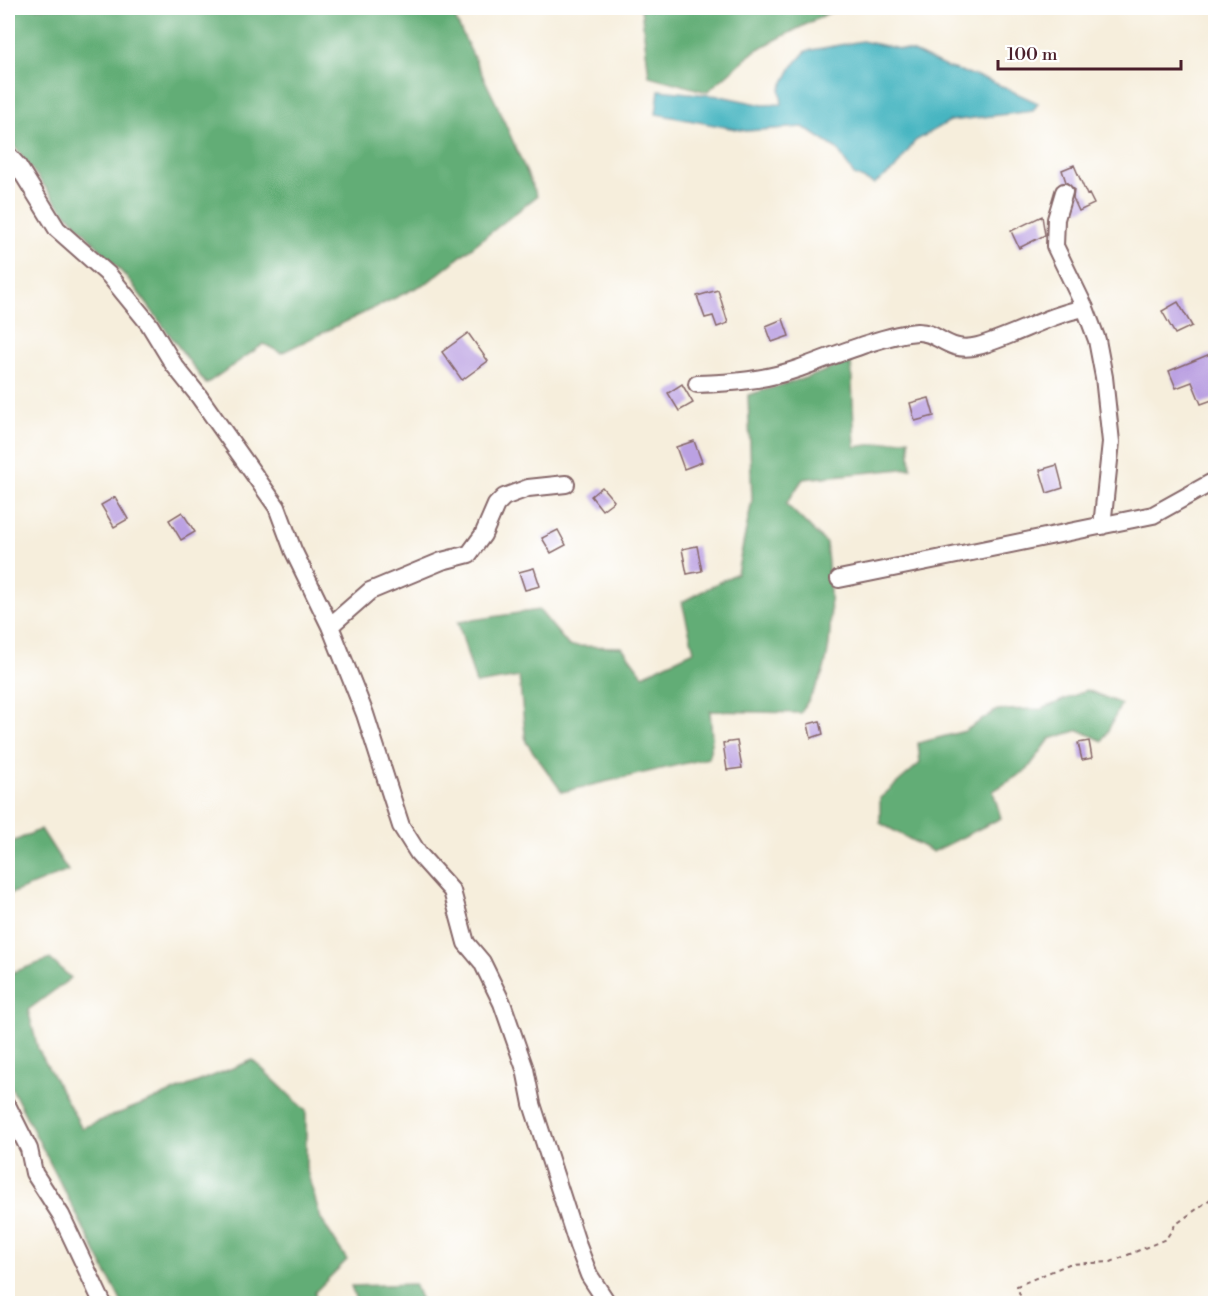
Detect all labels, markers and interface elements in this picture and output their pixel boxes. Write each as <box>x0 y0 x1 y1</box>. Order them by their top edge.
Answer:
scale bar <box>998 33 1181 71</box>
text: 100 m <box>1007 43 1058 66</box>

